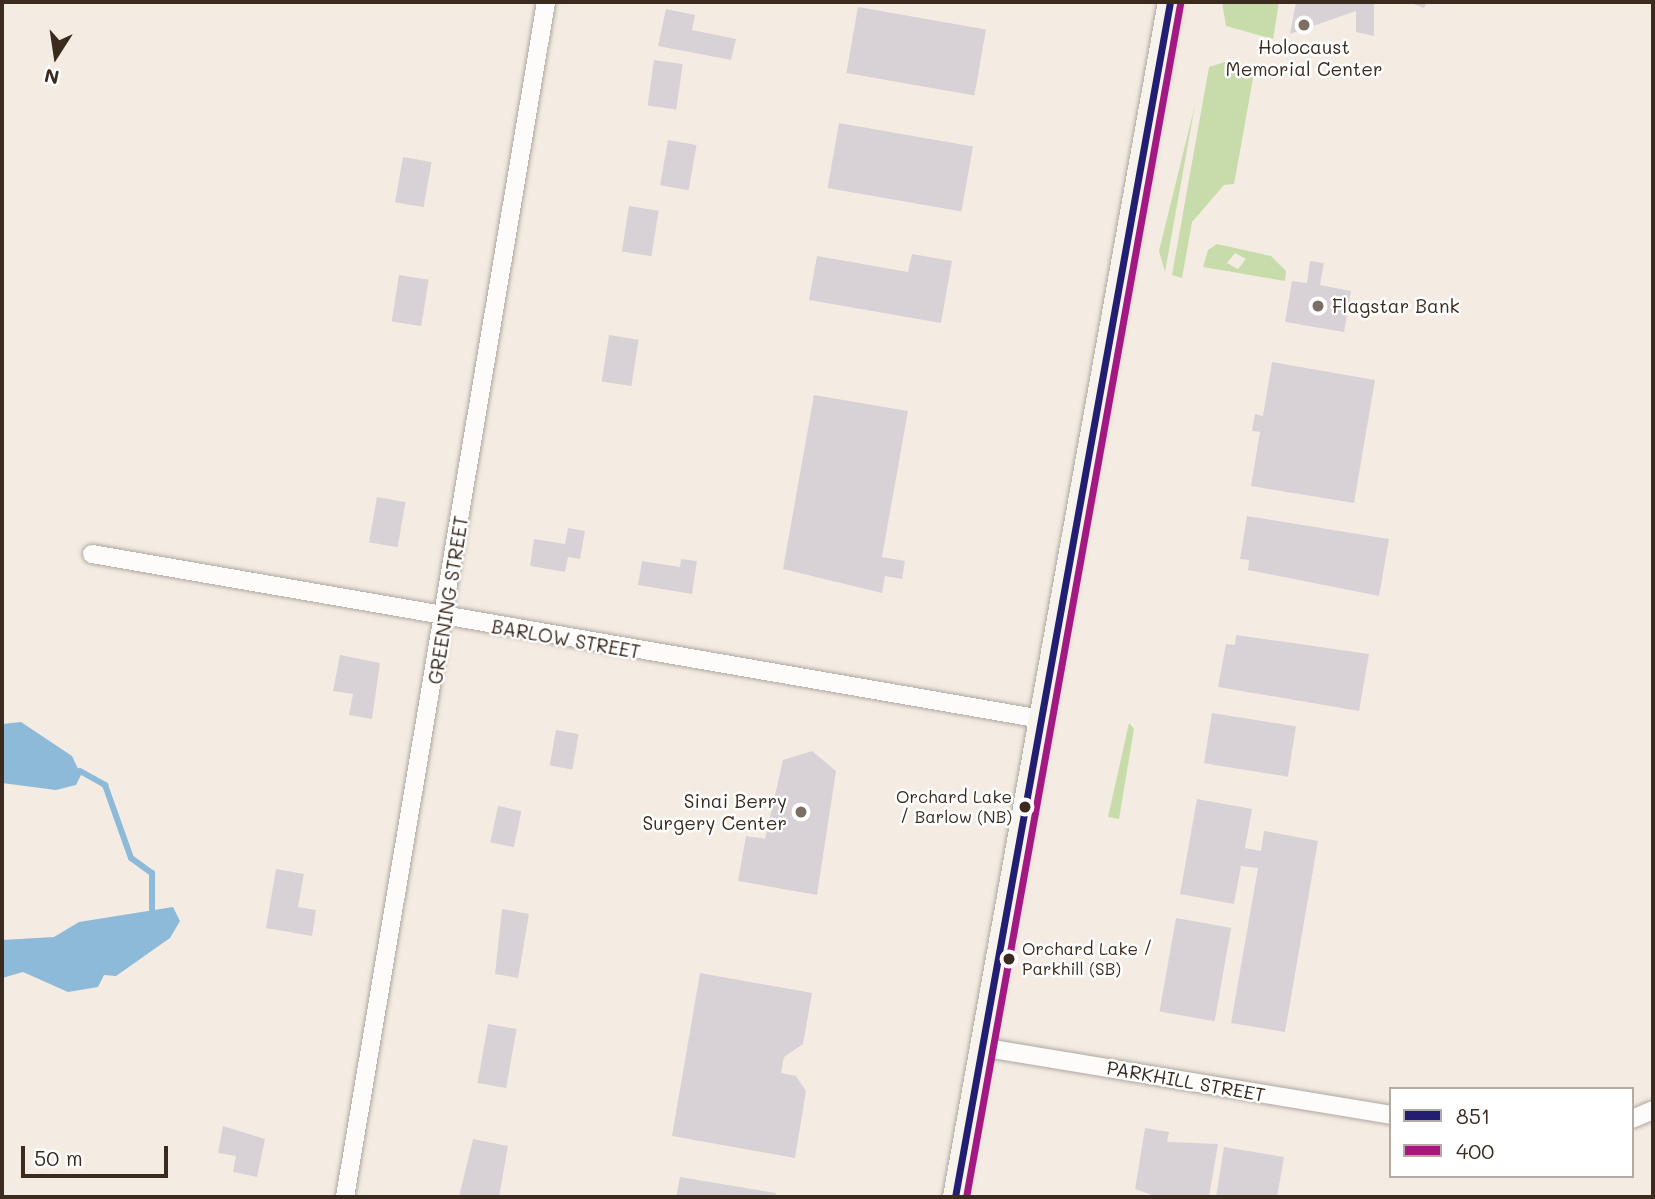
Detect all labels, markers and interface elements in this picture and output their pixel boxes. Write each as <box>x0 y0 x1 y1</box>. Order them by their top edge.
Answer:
marker: Holocaust Memorial Center <box>1296 17 1312 33</box>
north arrow <box>21 21 91 91</box>
place label: Holocaust Memorial Center <box>1226 36 1382 80</box>
text: N <box>42 63 61 91</box>
place label: Flagstar Bank <box>1332 295 1460 317</box>
marker: Flagstar Bank <box>1310 298 1326 314</box>
street label: GREENING STREET <box>423 514 473 686</box>
street label: BARLOW STREET <box>490 615 642 663</box>
place label: Orchard Lake / Barlow (NB) <box>896 787 1012 827</box>
place label: Sinai Berry Surgery Center <box>643 790 787 834</box>
marker: Orchard Lake / Barlow (NB) <box>1018 800 1032 814</box>
marker: Sinai Berry Surgery Center <box>793 804 809 820</box>
place label: Orchard Lake / Parkhill (SB) <box>1022 939 1152 979</box>
marker: Orchard Lake / Parkhill (SB) <box>1002 952 1016 966</box>
street label: PARKHILL STREET <box>1105 1056 1267 1106</box>
legend <box>1389 1087 1634 1178</box>
text: 851 <box>1456 1102 1490 1129</box>
scale bar <box>24 1132 172 1176</box>
text: 400 <box>1456 1137 1494 1164</box>
text: 50 m <box>34 1144 83 1171</box>

